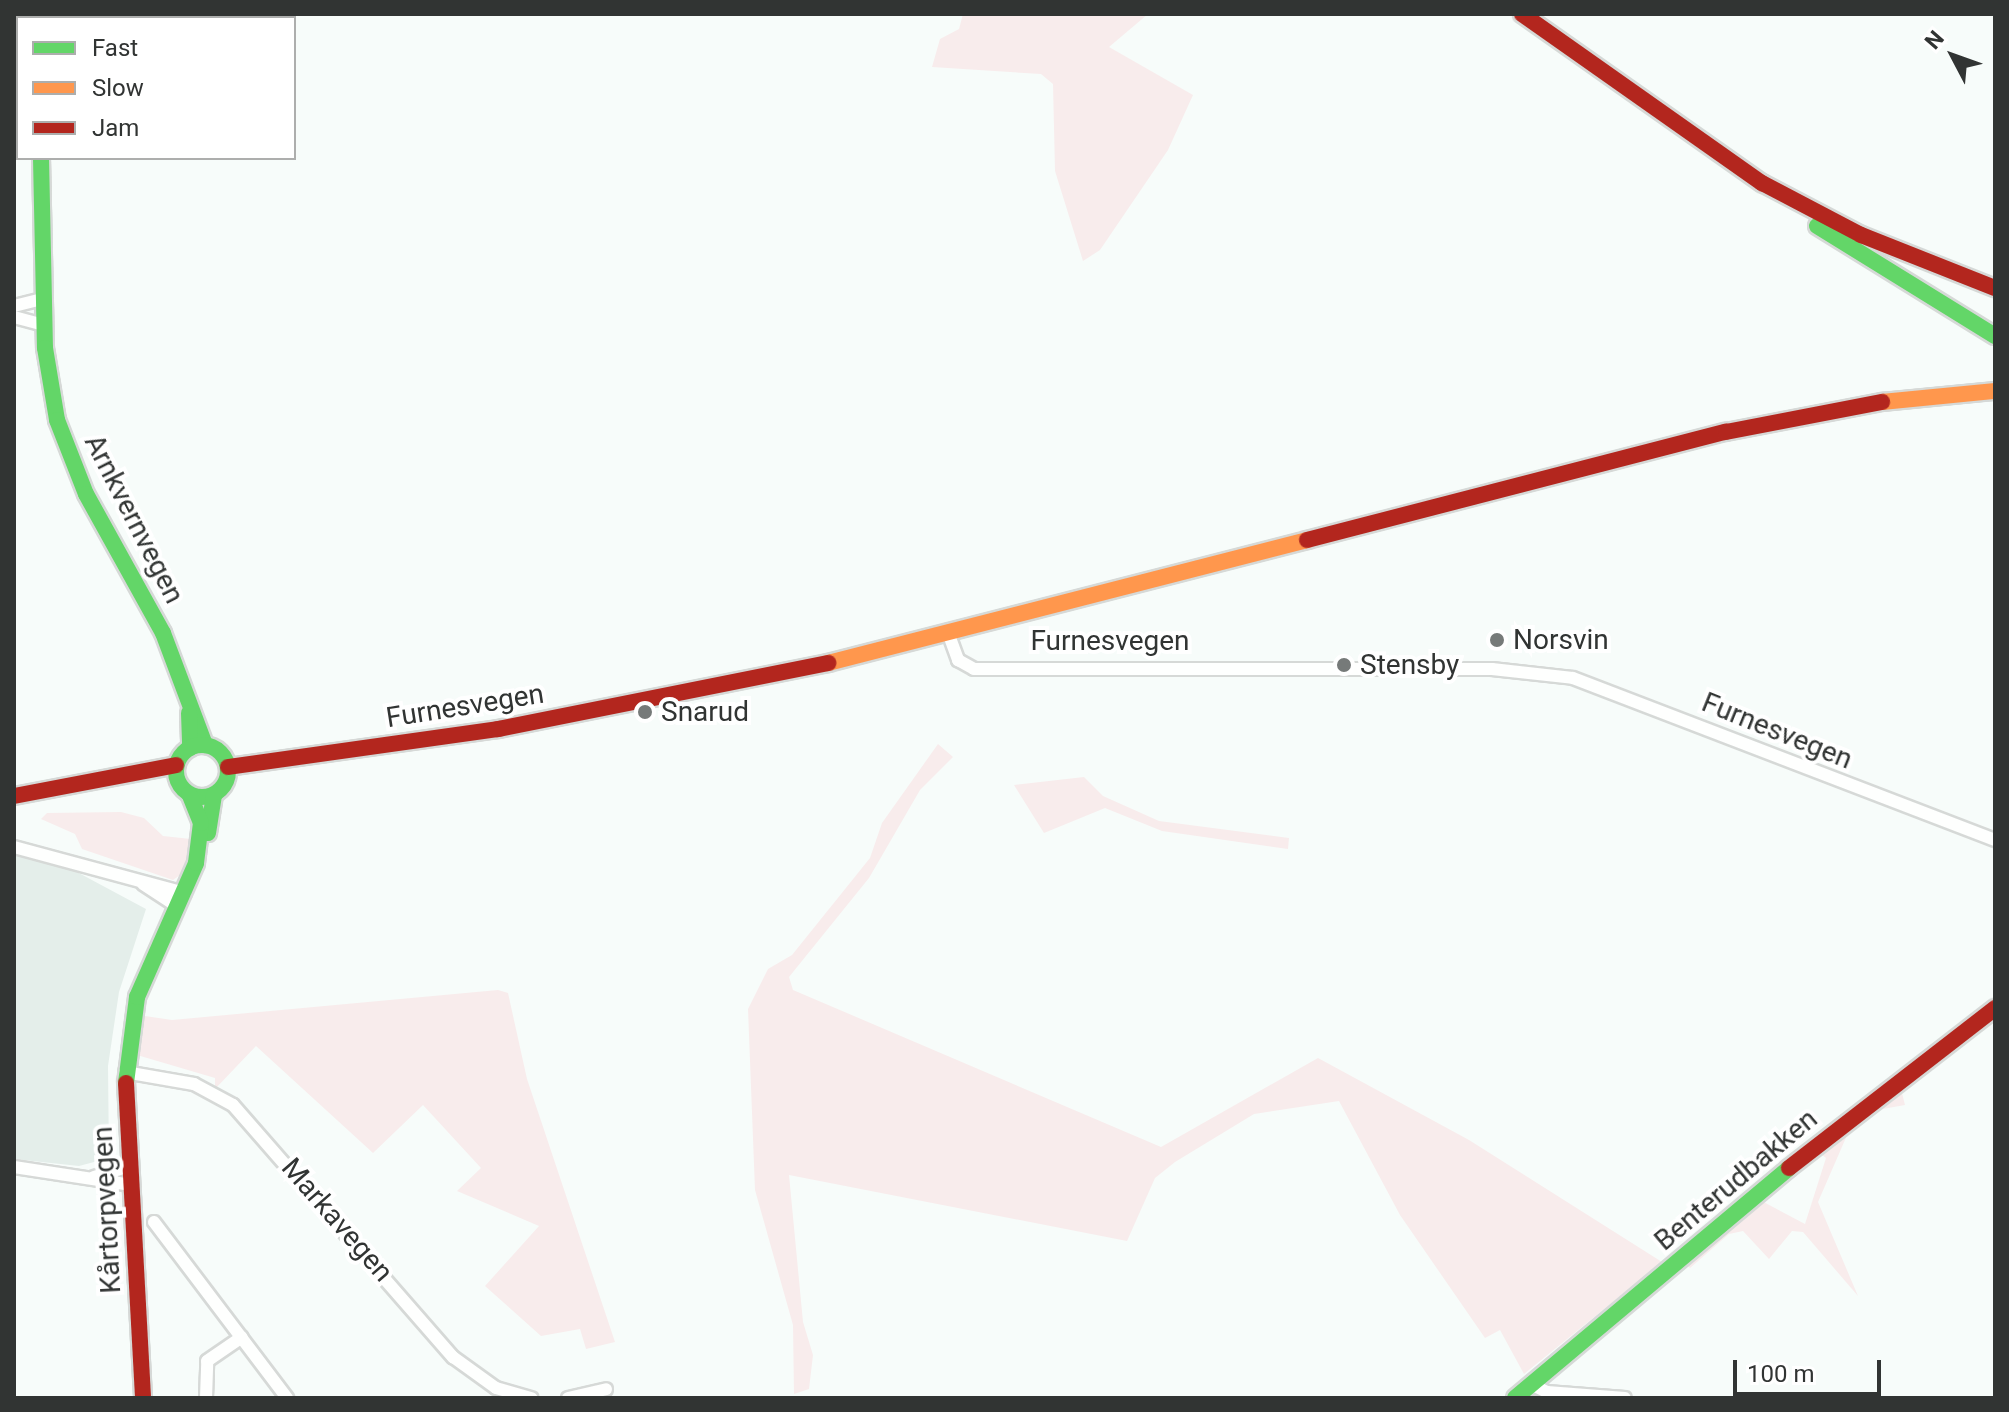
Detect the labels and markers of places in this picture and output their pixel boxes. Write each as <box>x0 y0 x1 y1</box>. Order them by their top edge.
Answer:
place label: Norsvin <box>1513 623 1609 657</box>
marker: Norsvin <box>1488 631 1506 649</box>
place label: Stensby <box>1360 648 1459 682</box>
marker: Stensby <box>1335 656 1353 674</box>
place label: Snarud <box>661 695 749 729</box>
marker: Snarud <box>636 703 654 721</box>

